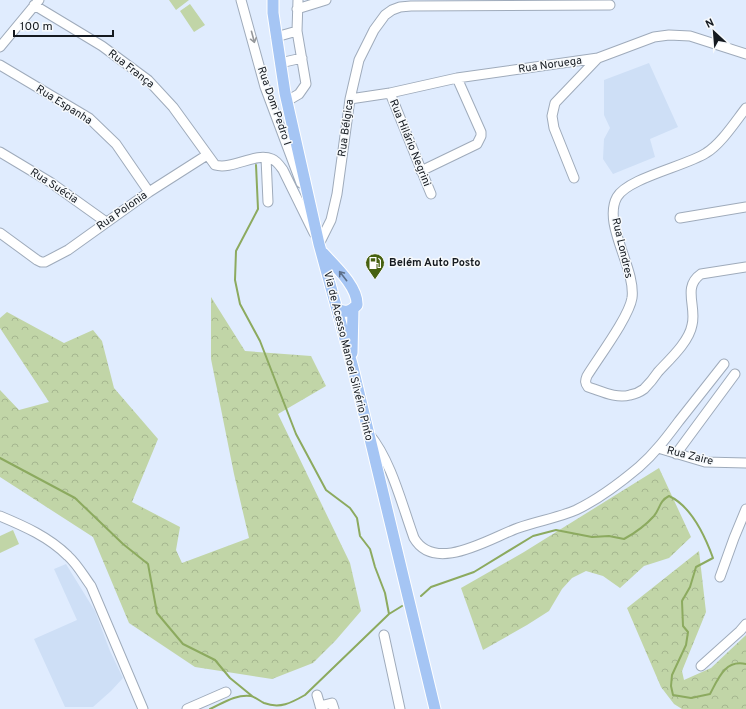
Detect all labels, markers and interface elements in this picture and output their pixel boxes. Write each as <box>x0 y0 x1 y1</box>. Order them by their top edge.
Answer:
scale bar <box>14 12 113 38</box>
north arrow <box>694 12 734 52</box>
text: N <box>703 16 717 32</box>
text: 100 m <box>20 19 53 35</box>
one-way arrow <box>249 31 257 44</box>
street label: Rua França <box>105 47 157 91</box>
street label: Rua Noruega <box>517 54 583 76</box>
street label: Rua Dom Pedro I <box>254 65 294 147</box>
street label: Rua Espanha <box>33 82 95 128</box>
street label: Rua Hilário Negrini <box>386 97 434 189</box>
street label: Rua Bélgica <box>335 98 357 158</box>
street label: Rua Suécia <box>27 165 81 207</box>
street label: Rua Polonia <box>94 188 150 234</box>
street label: Rua Londres <box>608 216 636 280</box>
fuel station icon: Belém Auto Posto <box>364 252 386 280</box>
place label: Belém Auto Posto <box>389 256 481 270</box>
street label: Via de Acesso Manoel Silvério Pinto <box>320 270 376 442</box>
one-way arrow <box>339 271 347 282</box>
street label: Rua Zaire <box>665 443 715 469</box>

